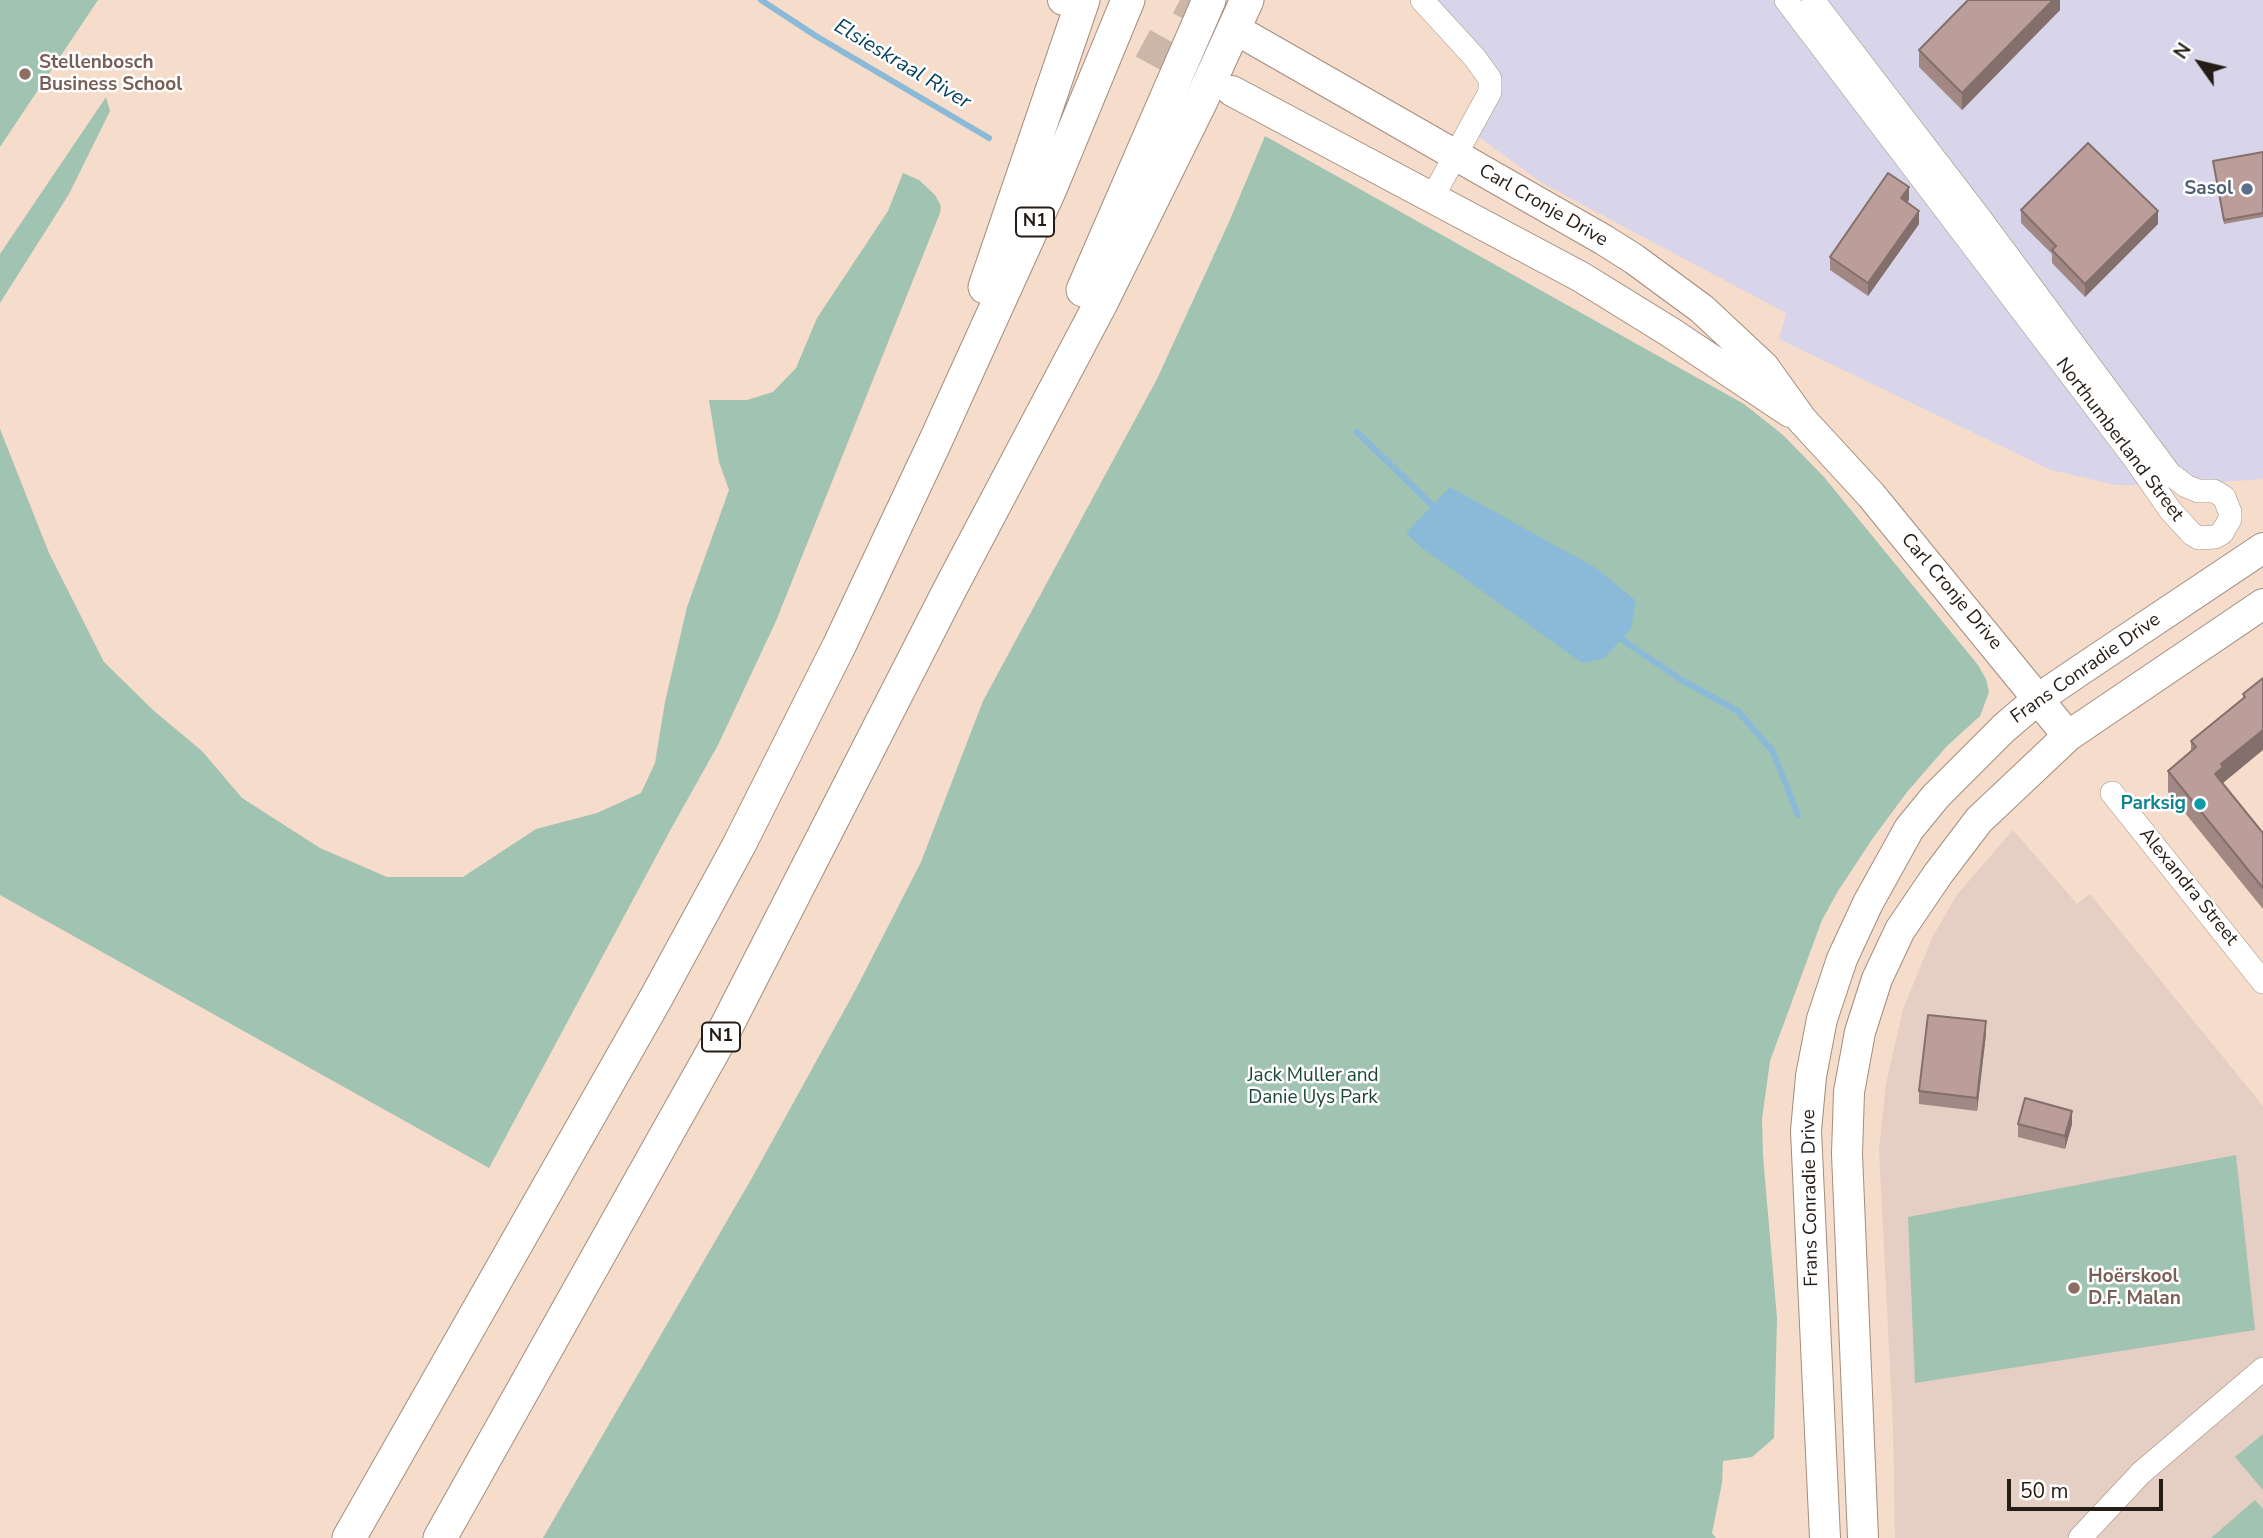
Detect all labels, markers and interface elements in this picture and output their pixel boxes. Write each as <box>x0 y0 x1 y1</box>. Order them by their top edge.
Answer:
water label: Elsieskraal River <box>829 14 975 116</box>
north arrow <box>2165 28 2235 98</box>
text: N <box>2168 38 2197 64</box>
place label: Stellenbosch Business School <box>39 52 182 96</box>
marker: Stellenbosch Business School <box>17 66 33 82</box>
street label: Carl Cronje Drive <box>1474 160 1612 252</box>
place label: Sasol <box>2184 178 2233 200</box>
marker: Sasol <box>2239 181 2255 197</box>
road number: N1 <box>1016 208 1054 236</box>
street label: Northumberland Street <box>2050 354 2188 526</box>
street label: Carl Cronje Drive <box>1896 529 2006 655</box>
street label: Frans Conradie Drive <box>2007 609 2165 729</box>
place label: Parksig <box>2121 793 2186 815</box>
marker: Parksig <box>2192 796 2208 812</box>
street label: Alexandra Street <box>2134 824 2242 950</box>
road number: N1 <box>702 1022 740 1052</box>
park label: Jack Muller and Danie Uys Park <box>1247 1065 1379 1109</box>
street label: Frans Conradie Drive <box>1798 1109 1824 1287</box>
place label: Hoërskool D.F. Malan <box>2088 1266 2181 1310</box>
marker: Hoërskool D.F. Malan <box>2066 1280 2082 1296</box>
scale bar <box>2011 1464 2167 1508</box>
text: 50 m <box>2020 1477 2069 1505</box>

